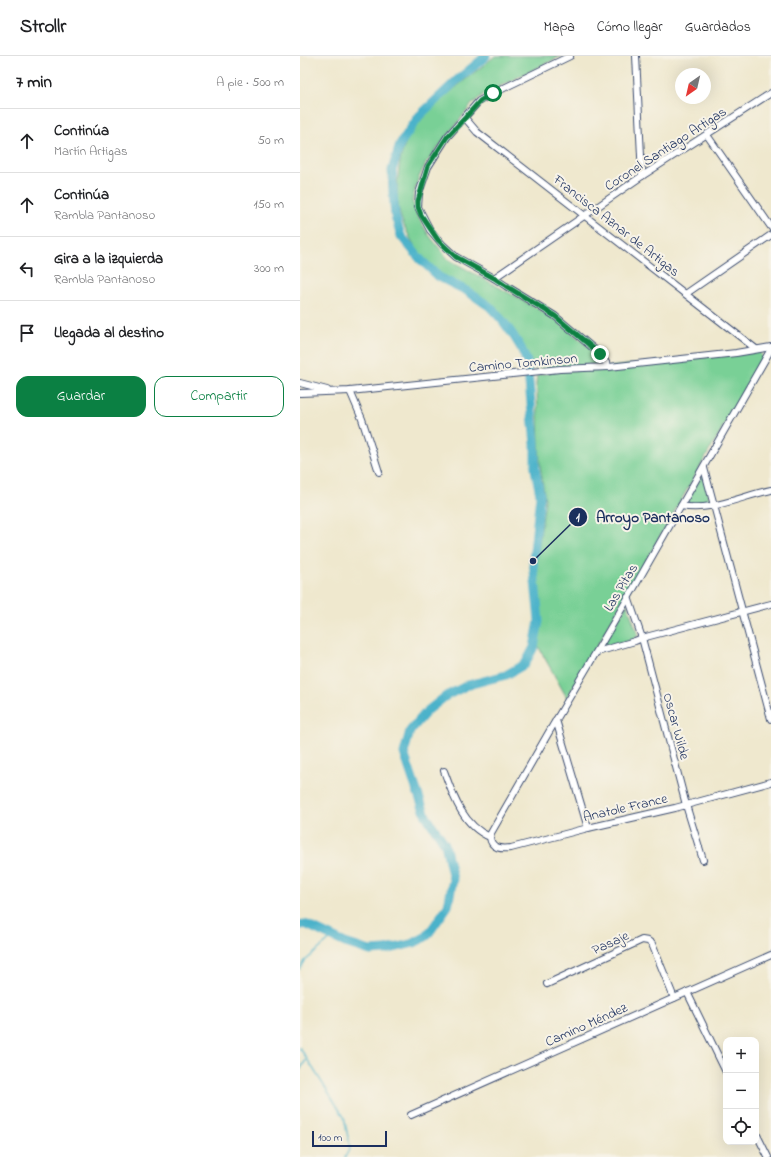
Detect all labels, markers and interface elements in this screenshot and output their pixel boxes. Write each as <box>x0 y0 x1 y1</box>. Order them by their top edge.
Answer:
text: Strollr <box>20 14 66 41</box>
text: Mapa <box>544 17 575 38</box>
text: Cómo llegar <box>597 17 663 38</box>
text: Guardados <box>685 17 751 38</box>
north arrow <box>675 68 711 104</box>
text: 7 min <box>16 70 52 95</box>
text: A pie · 500 m <box>216 73 284 92</box>
route start <box>484 84 502 102</box>
street label: Coronel Santiago Artigas <box>601 102 732 198</box>
text: Continúa <box>54 120 109 142</box>
icon: ahead <box>16 130 38 152</box>
text: 50 m <box>258 131 284 150</box>
text: Martín Artigas <box>54 142 128 161</box>
street label: Francisca Aznar de Artigas <box>547 169 684 283</box>
text: Continúa <box>54 184 109 206</box>
icon: ahead <box>16 194 38 216</box>
text: 150 m <box>253 195 284 214</box>
text: Rambla Pantanoso <box>54 206 155 225</box>
text: Gira a la izquierda <box>54 248 163 270</box>
icon: left <box>16 258 38 280</box>
text: 300 m <box>254 259 284 278</box>
text: Rambla Pantanoso <box>54 270 155 289</box>
icon: arrive <box>16 322 38 344</box>
text: Llegada al destino <box>54 322 164 344</box>
route end <box>591 345 609 363</box>
street label: Camino Tomkinson <box>468 348 578 379</box>
button: Guardar <box>16 376 146 417</box>
button: Compartir <box>154 376 284 417</box>
callout: Arroyo Pantanoso <box>568 504 718 531</box>
text: Arroyo Pantanoso <box>596 507 710 531</box>
text: 1 <box>576 509 580 527</box>
street label: Las Pitas <box>599 560 644 616</box>
street label: Oscar Wilde <box>657 691 695 763</box>
street label: Anatole France <box>581 788 670 828</box>
street label: Pasaje <box>589 925 633 961</box>
street label: Camino Méndez <box>542 998 631 1053</box>
map controls <box>723 1037 759 1145</box>
button: + <box>723 1037 759 1073</box>
button: − <box>723 1073 759 1109</box>
button: locate <box>723 1109 759 1145</box>
scale bar <box>312 1129 387 1148</box>
text: 100 m <box>318 1130 342 1146</box>

